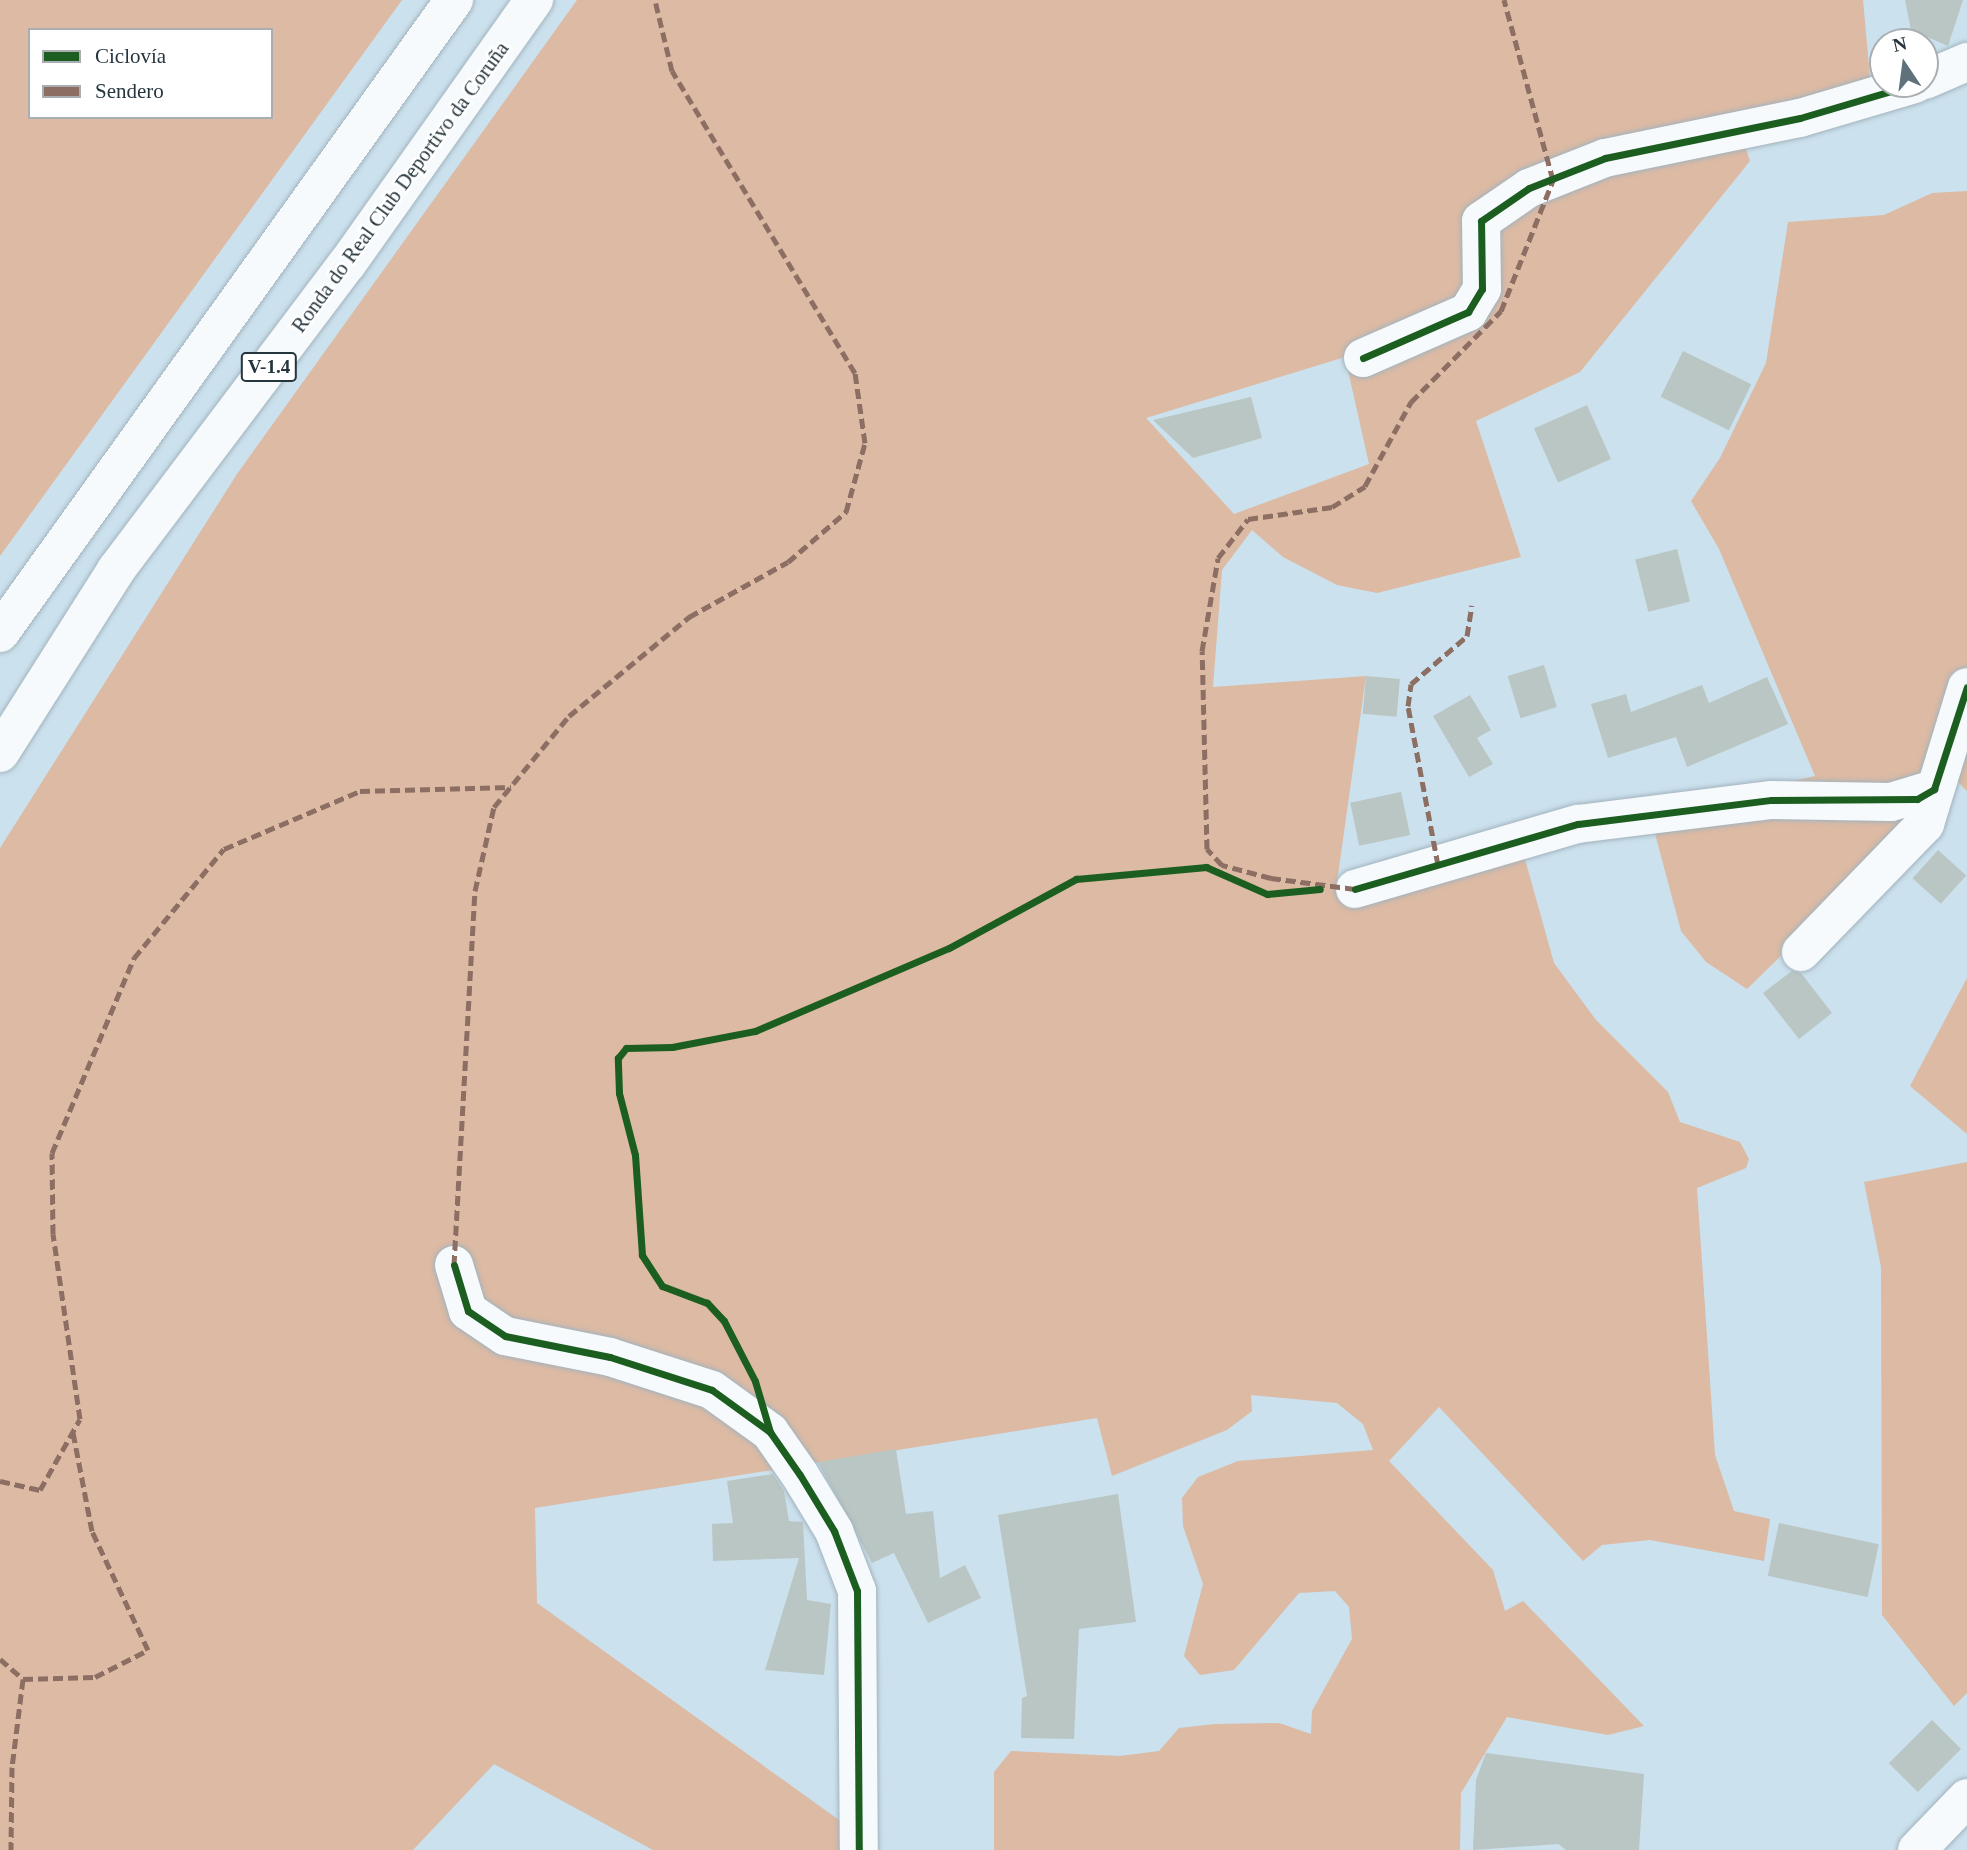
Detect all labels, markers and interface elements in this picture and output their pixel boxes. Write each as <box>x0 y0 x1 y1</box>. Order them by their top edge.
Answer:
legend <box>28 28 273 119</box>
north arrow <box>1869 28 1939 98</box>
text: N <box>1891 32 1909 56</box>
street label: Ronda do Real Club Deportivo da Coruña <box>286 37 514 337</box>
text: Ciclovía <box>95 44 166 68</box>
text: Sendero <box>95 79 164 103</box>
road number: V-1.4 <box>239 352 299 382</box>

